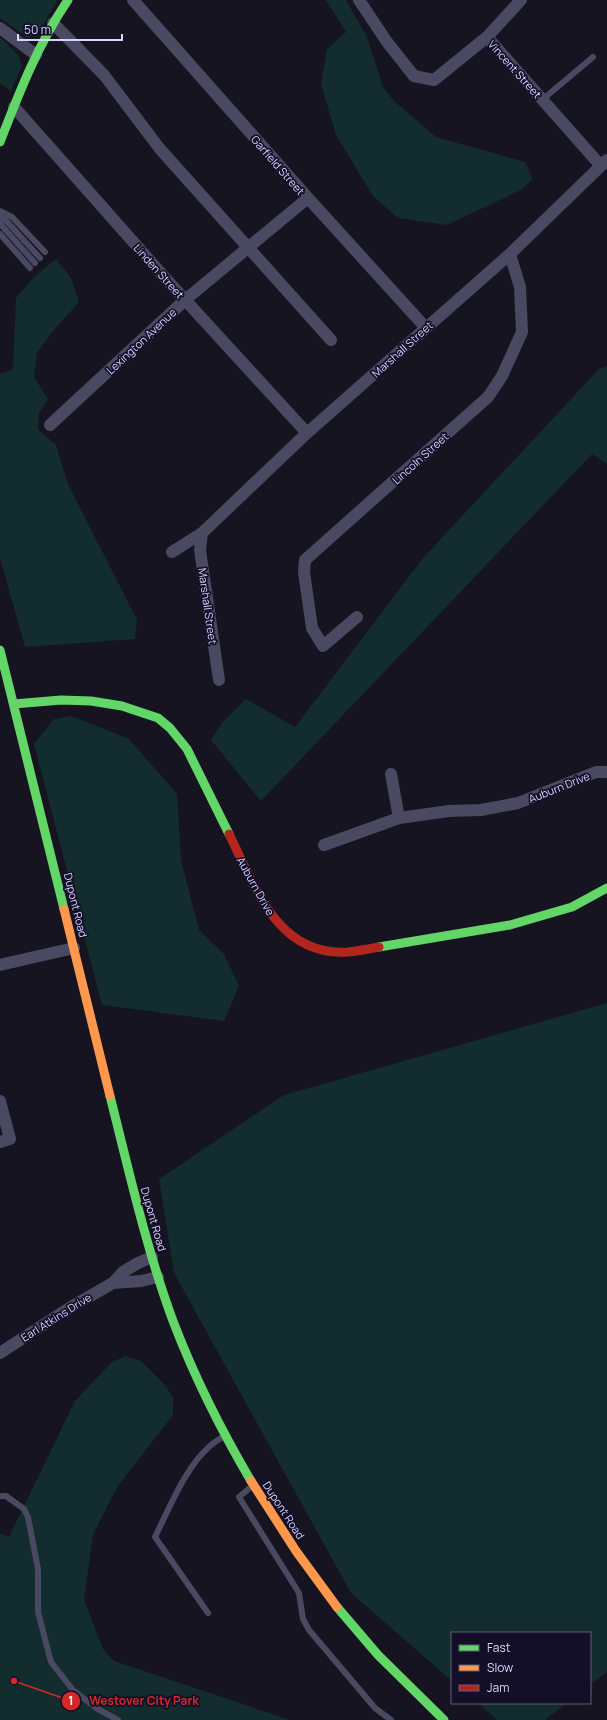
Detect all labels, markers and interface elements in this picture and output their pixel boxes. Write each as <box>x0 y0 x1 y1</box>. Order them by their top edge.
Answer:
scale bar <box>18 16 122 42</box>
text: 50 m <box>24 21 51 38</box>
street label: Vincent Street <box>485 37 545 101</box>
street label: Garfield Street <box>248 132 308 198</box>
street label: Linden Street <box>131 241 187 301</box>
street label: Lexington Avenue <box>103 304 180 377</box>
street label: Marshall Street <box>368 318 436 380</box>
street label: Lincoln Street <box>389 429 451 487</box>
street label: Marshall Street <box>195 567 221 645</box>
street label: Auburn Drive <box>526 768 592 806</box>
street label: Auburn Drive <box>234 854 279 919</box>
street label: Dupont Road <box>61 871 91 939</box>
street label: Dupont Road <box>138 1185 170 1253</box>
street label: Earl Atkins Drive <box>18 1289 95 1345</box>
street label: Dupont Road <box>260 1478 308 1542</box>
legend <box>451 1632 591 1704</box>
text: Fast <box>487 1639 511 1656</box>
text: Slow <box>487 1659 513 1676</box>
text: Jam <box>487 1679 509 1696</box>
callout: Westover City Park <box>61 1689 207 1713</box>
text: 1 <box>68 1692 74 1709</box>
text: Westover City Park <box>89 1692 199 1709</box>

